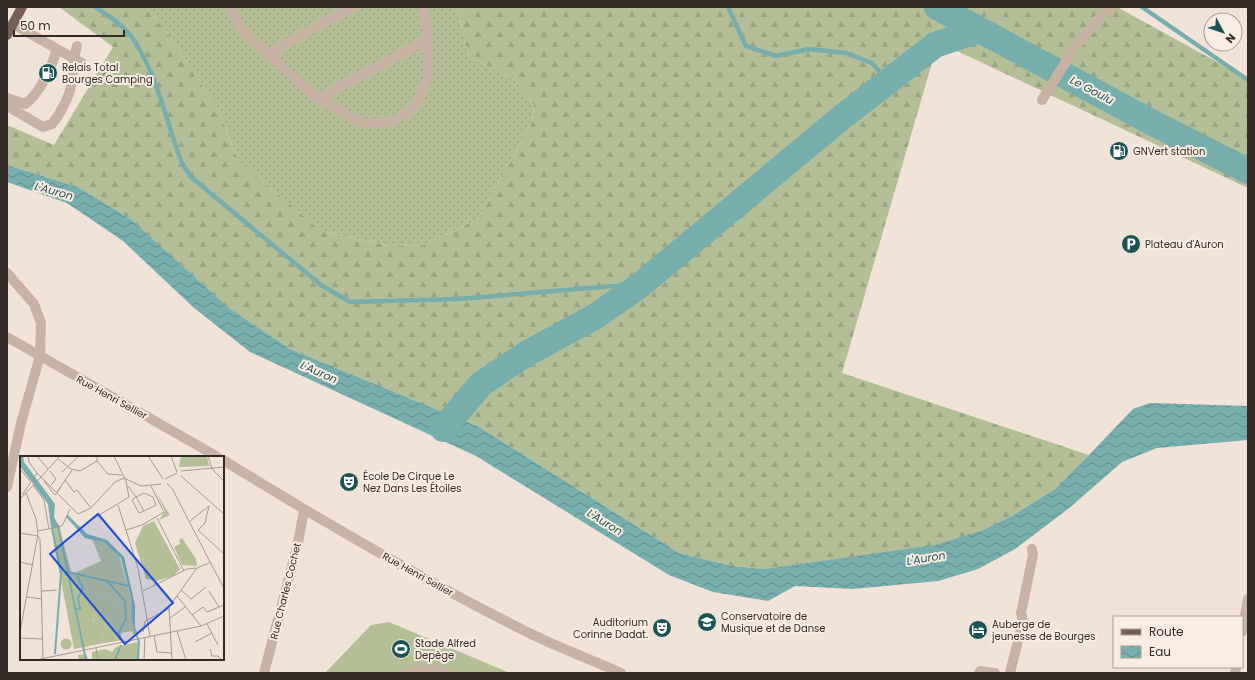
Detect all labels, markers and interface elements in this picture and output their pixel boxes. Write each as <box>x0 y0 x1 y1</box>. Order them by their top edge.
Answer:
scale bar <box>14 12 124 38</box>
north arrow <box>1203 12 1243 52</box>
text: 50 m <box>20 17 51 34</box>
text: N <box>1222 30 1239 47</box>
place label: Relais Total Bourges Camping <box>62 60 153 87</box>
fuel station icon: Relais Total Bourges Camping <box>37 62 59 84</box>
water label: Le Goulu <box>1067 72 1117 108</box>
fuel station icon: GNVert station <box>1108 140 1130 162</box>
place label: GNVert station <box>1133 144 1205 159</box>
water label: L'Auron <box>33 178 75 204</box>
parking icon: Plateau d'Auron <box>1120 233 1142 255</box>
place label: Plateau d'Auron <box>1145 237 1224 252</box>
water label: L'Auron <box>298 357 340 387</box>
street label: Rue Henri Sellier <box>74 372 150 423</box>
inset map <box>20 456 224 660</box>
place label: École De Cirque Le Nez Dans Les Étoiles <box>363 469 462 496</box>
theatre icon: École De Cirque Le Nez Dans Les Étoiles <box>338 471 360 493</box>
water label: L'Auron <box>584 505 626 539</box>
street label: Rue Charles Cochet <box>266 541 305 641</box>
water label: L'Auron <box>905 547 947 569</box>
street label: Rue Henri Sellier <box>380 549 456 600</box>
place label: Conservatoire de Musique et de Danse <box>721 609 826 636</box>
school or university icon: Conservatoire de Musique et de Danse <box>696 611 718 633</box>
place label: Auditorium Corinne Dadat. <box>573 615 648 642</box>
legend <box>1113 616 1243 668</box>
theatre icon: Auditorium Corinne Dadat. <box>651 617 673 639</box>
place label: Auberge de jeunesse de Bourges <box>991 617 1095 644</box>
hotel icon: Auberge de jeunesse de Bourges <box>967 619 989 641</box>
text: Route <box>1149 623 1183 640</box>
place label: Stade Alfred Depège <box>415 636 476 663</box>
sports icon: Stade Alfred Depège <box>390 638 412 660</box>
text: Eau <box>1149 643 1171 660</box>

